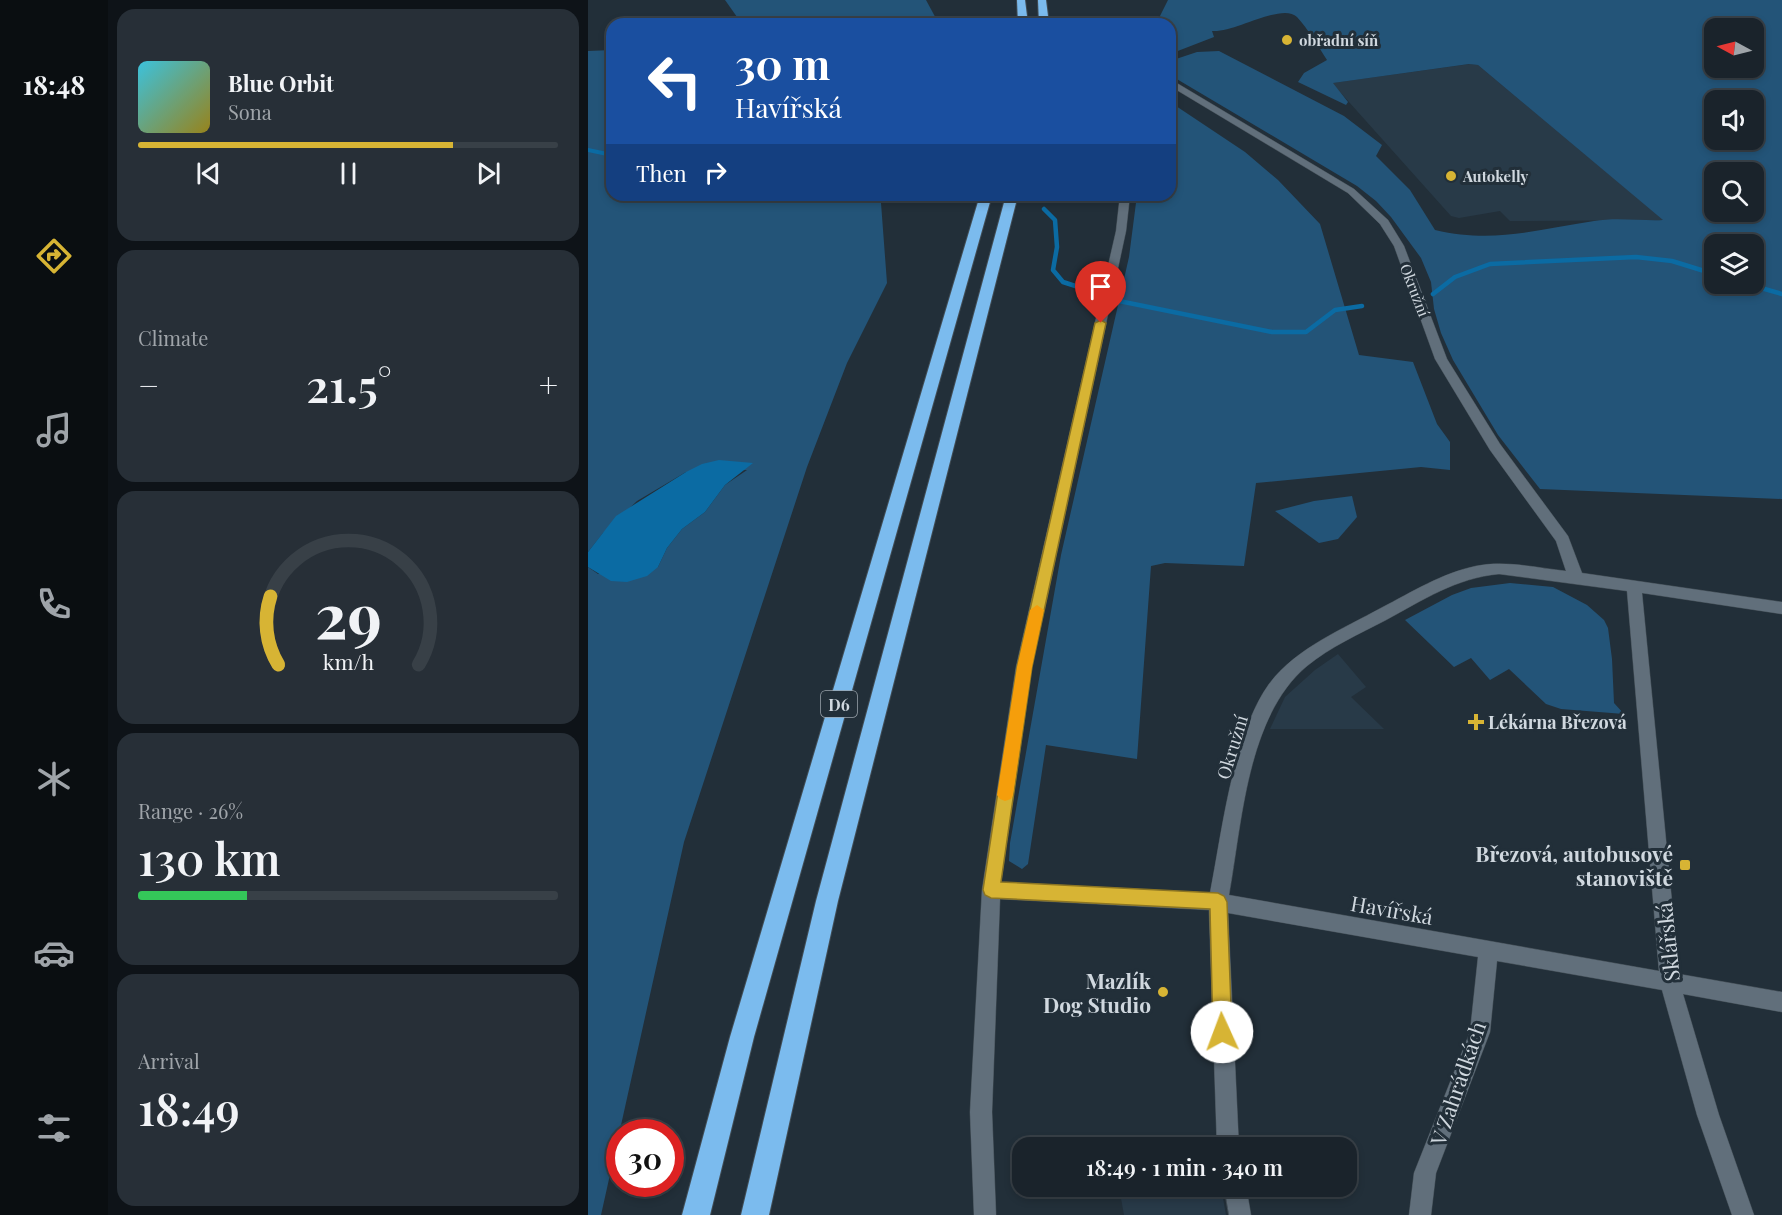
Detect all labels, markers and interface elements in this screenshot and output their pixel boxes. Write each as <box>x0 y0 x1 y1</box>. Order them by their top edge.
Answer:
north arrow <box>1704 18 1764 78</box>
map controls <box>1704 18 1764 294</box>
place label: obřadní síň <box>1299 30 1379 50</box>
marker: obřadní síň <box>1280 33 1294 47</box>
text: 30 m <box>735 35 830 91</box>
icon: left <box>636 42 714 120</box>
text: 18:48 <box>23 66 85 102</box>
text: Blue Orbit <box>228 68 334 98</box>
text: Havířská <box>735 89 842 125</box>
button: sound <box>1704 90 1764 150</box>
text: Sona <box>228 98 272 125</box>
icon: right <box>699 156 732 189</box>
icon: previous <box>192 157 225 190</box>
icon: pause <box>332 157 365 190</box>
icon: next <box>472 157 505 190</box>
text: Then <box>636 158 687 188</box>
button: search <box>1704 162 1764 222</box>
place label: Autokelly <box>1462 166 1529 186</box>
marker: Autokelly <box>1444 169 1458 183</box>
button: layers <box>1704 234 1764 294</box>
icon: directions <box>33 235 75 277</box>
pin <box>1075 261 1126 323</box>
street label: Okružní <box>1396 261 1434 320</box>
icon: arrive <box>1084 270 1117 303</box>
text: Climate <box>138 324 208 351</box>
text: 21.5° <box>306 354 392 414</box>
text: − <box>138 362 159 406</box>
text: + <box>539 362 558 406</box>
icon: music <box>33 409 75 451</box>
text: 29 <box>314 571 382 655</box>
icon: phone <box>33 583 75 625</box>
text: km/h <box>322 647 374 675</box>
road number: D6 <box>821 691 857 717</box>
place label: Lékárna Březová <box>1488 710 1627 734</box>
street label: Okružní <box>1211 712 1253 782</box>
marker: Lékárna Březová <box>1469 715 1483 729</box>
icon: climate <box>33 758 75 800</box>
text: Range · 26% <box>138 797 243 824</box>
text: 130 km <box>138 827 281 887</box>
place label: Březová, autobusové stanoviště <box>1475 839 1673 891</box>
marker: Březová, autobusové stanoviště <box>1678 858 1692 872</box>
street label: Havířská <box>1349 888 1436 930</box>
street label: Sklářská <box>1649 901 1685 983</box>
icon: car <box>33 932 75 974</box>
place label: Mazlík Dog Studio <box>1043 966 1152 1018</box>
marker: Mazlík Dog Studio <box>1156 985 1170 999</box>
position arrow <box>1190 1000 1254 1064</box>
street label: V Zahrádkách <box>1422 1017 1492 1150</box>
text: Arrival <box>138 1047 200 1074</box>
text: 18:49 <box>138 1077 240 1137</box>
icon: filters <box>33 1107 75 1149</box>
speed limit sign: 30 <box>606 1119 684 1197</box>
text: 18:49 · 1 min · 340 m <box>1086 1152 1283 1182</box>

